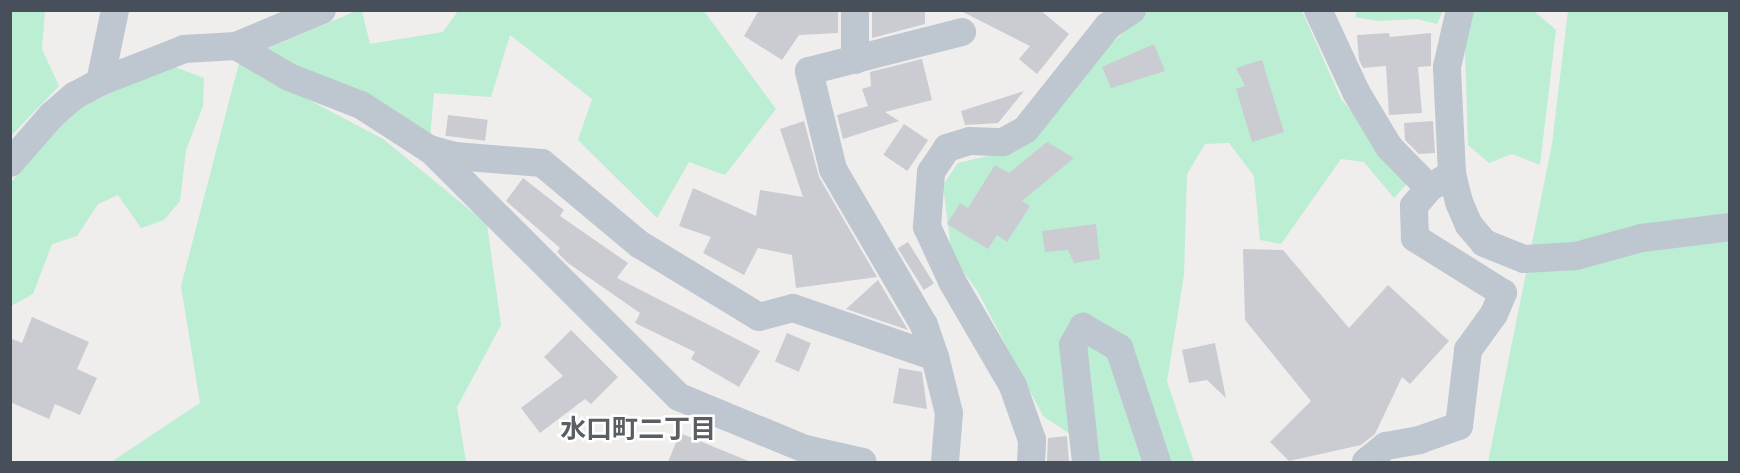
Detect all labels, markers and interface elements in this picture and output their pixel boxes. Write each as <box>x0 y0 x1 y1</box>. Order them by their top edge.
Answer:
district label: 水口町二丁目 <box>560 414 716 446</box>

